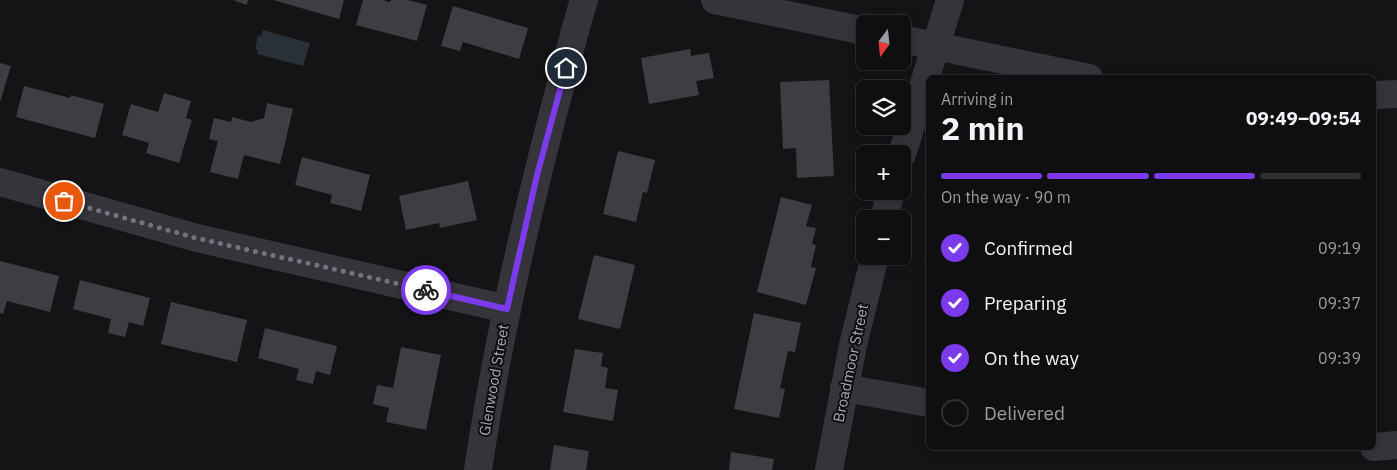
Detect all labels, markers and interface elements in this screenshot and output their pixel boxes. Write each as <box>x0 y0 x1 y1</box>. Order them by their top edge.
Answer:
north arrow <box>856 15 911 70</box>
map controls <box>856 15 911 265</box>
pin <box>545 47 587 89</box>
icon: home <box>552 54 580 82</box>
button: layers <box>856 80 911 135</box>
text: Arriving in <box>941 89 1013 109</box>
text: 09:49–09:54 <box>1246 106 1361 130</box>
text: 2 min <box>941 107 1025 149</box>
button: + <box>856 145 911 200</box>
pin <box>43 180 85 222</box>
icon: bag <box>50 187 78 215</box>
text: On the way · 90 m <box>941 187 1071 207</box>
button: − <box>856 210 911 265</box>
icon: check <box>941 234 969 262</box>
text: Confirmed <box>984 236 1073 260</box>
text: 09:19 <box>1318 238 1361 258</box>
courier <box>401 265 451 315</box>
icon: bike <box>412 276 440 304</box>
icon: check <box>941 289 969 317</box>
text: Preparing <box>984 291 1066 315</box>
text: 09:37 <box>1318 293 1361 313</box>
street label: Broadmoor Street <box>829 302 872 424</box>
street label: Glenwood Street <box>474 323 513 437</box>
icon: check <box>941 344 969 372</box>
text: On the way <box>984 346 1079 370</box>
text: 09:39 <box>1318 348 1361 368</box>
text: Delivered <box>984 401 1065 425</box>

